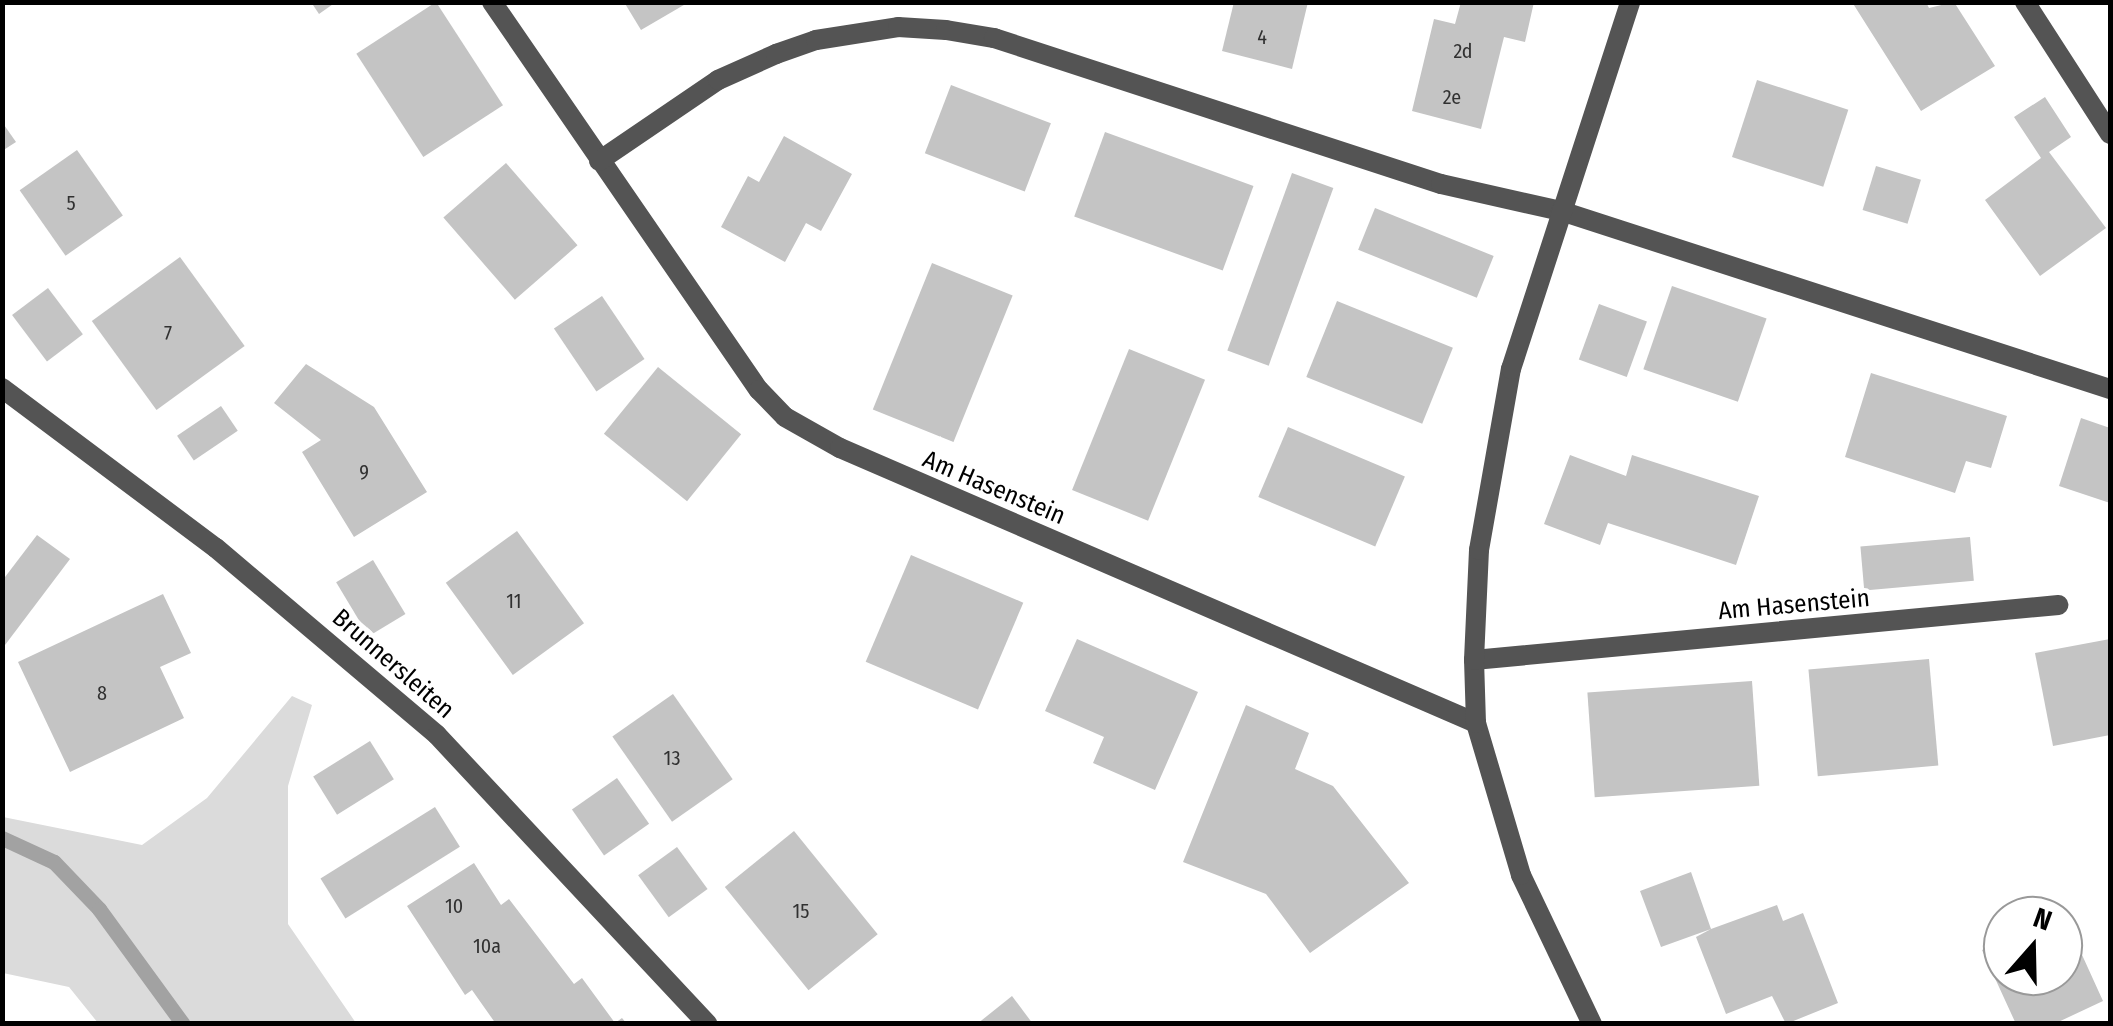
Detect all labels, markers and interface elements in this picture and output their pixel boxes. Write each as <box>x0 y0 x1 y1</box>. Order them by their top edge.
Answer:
house number: 4 <box>1257 25 1267 49</box>
house number: 2d <box>1453 39 1473 63</box>
house number: 2e <box>1443 85 1461 109</box>
house number: 5 <box>66 191 76 215</box>
house number: 7 <box>164 321 172 345</box>
street label: Am Hasenstein <box>918 445 1070 531</box>
house number: 9 <box>359 460 369 484</box>
street label: Am Hasenstein <box>1717 583 1871 627</box>
house number: 11 <box>506 589 522 613</box>
street label: Brunnersleiten <box>326 603 460 725</box>
house number: 8 <box>97 681 107 705</box>
house number: 13 <box>664 746 680 770</box>
house number: 10 <box>445 894 463 918</box>
north arrow <box>1983 896 2083 996</box>
house number: 15 <box>793 899 809 923</box>
text: N <box>2029 901 2056 938</box>
house number: 10a <box>473 934 501 958</box>

